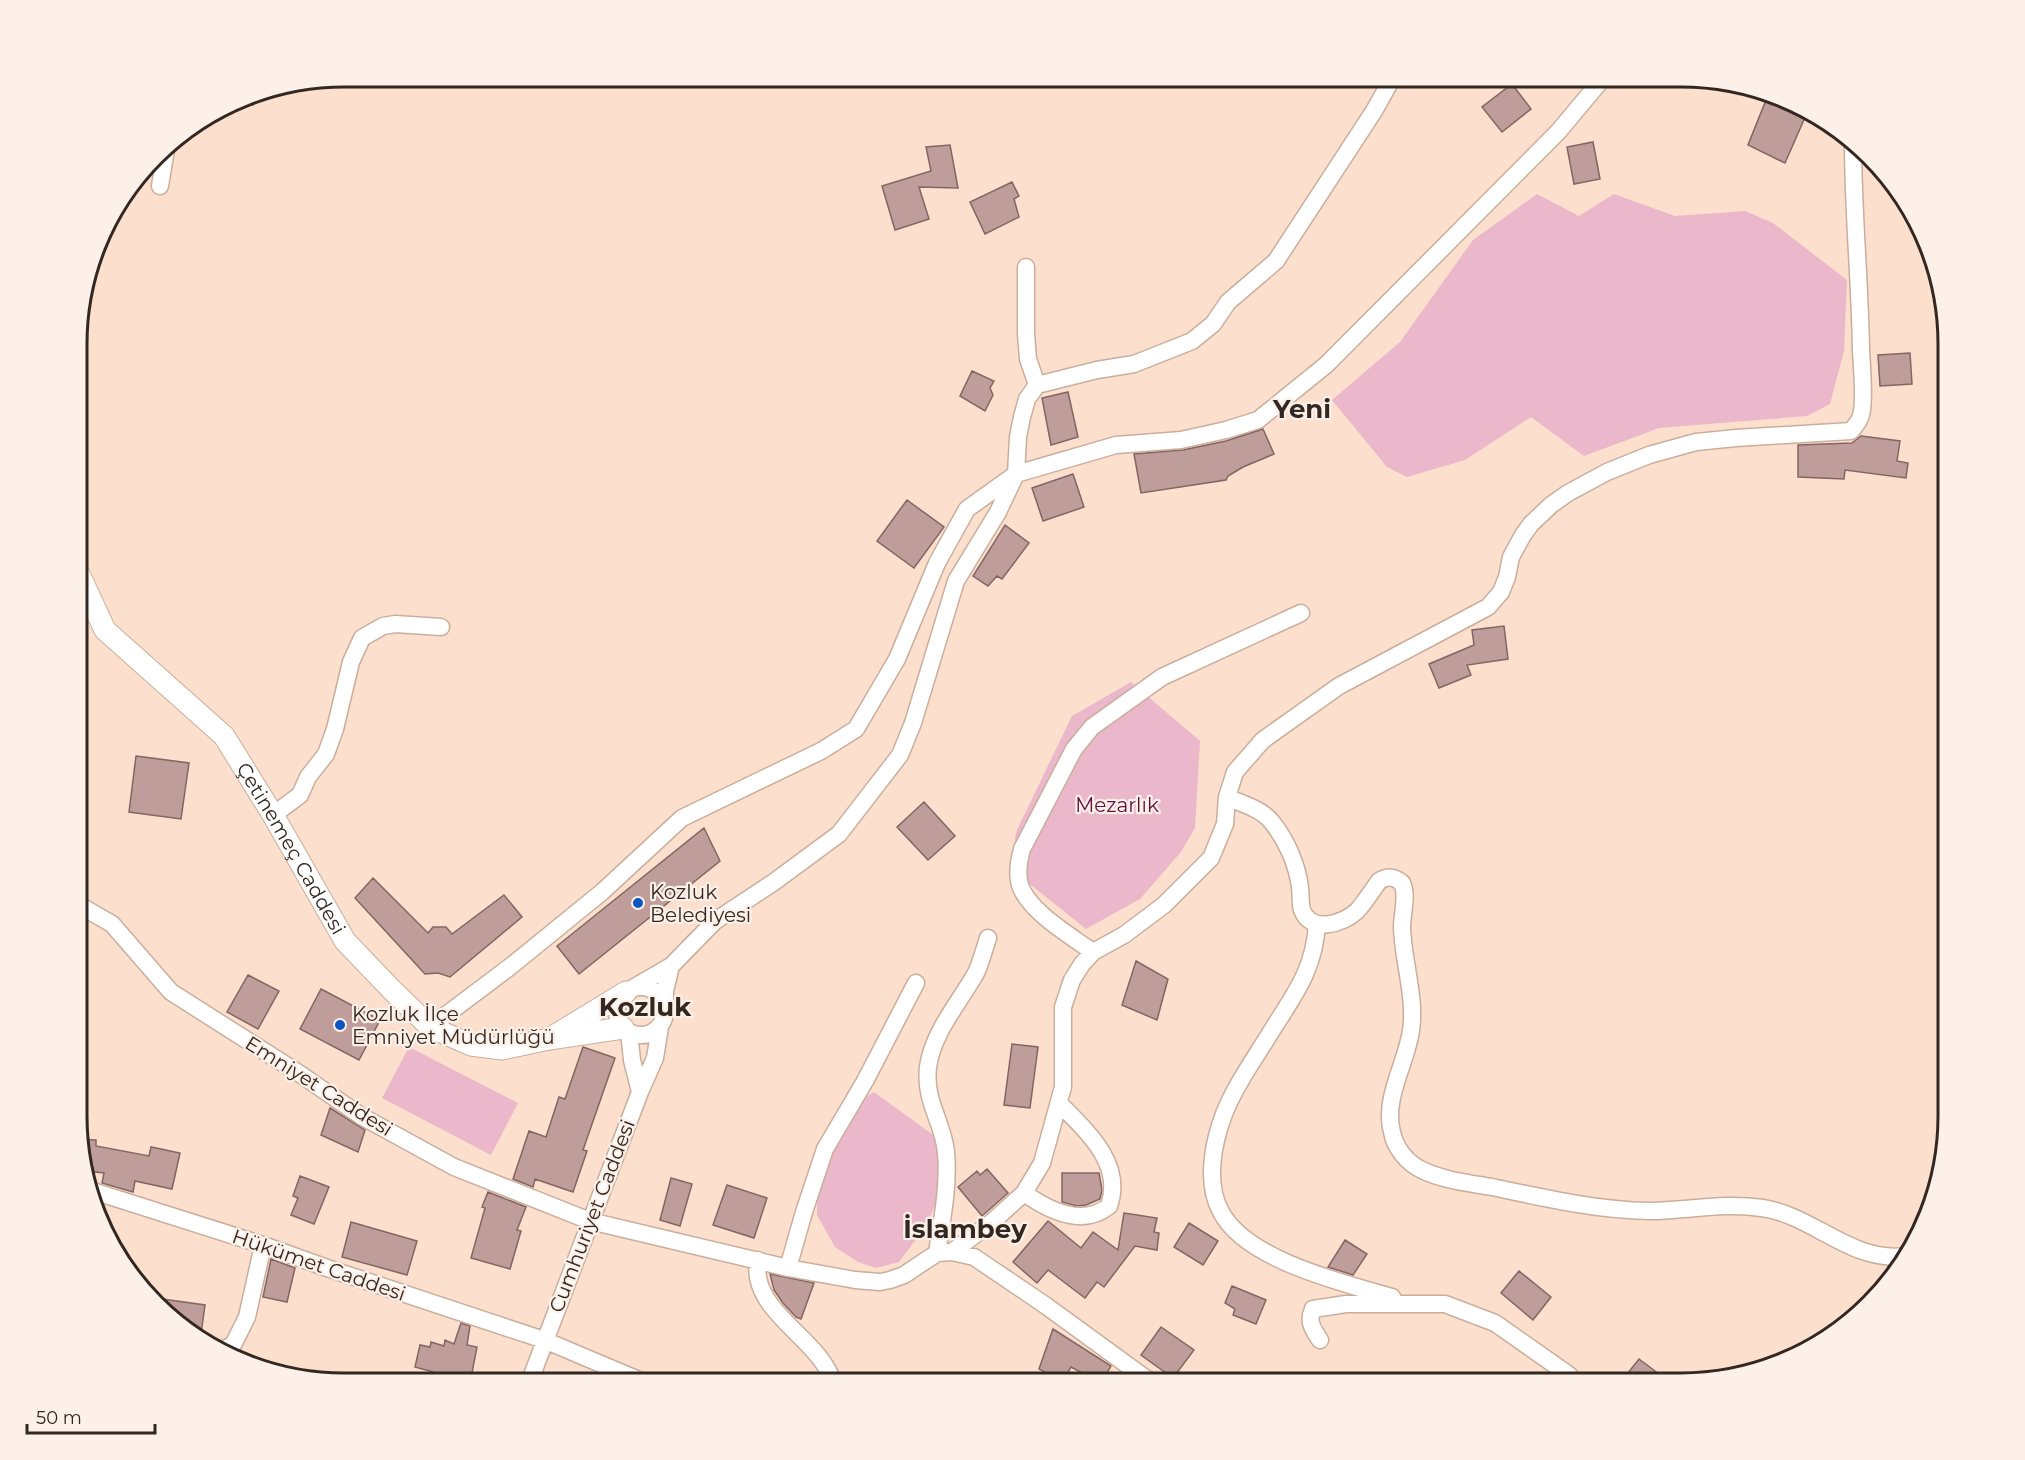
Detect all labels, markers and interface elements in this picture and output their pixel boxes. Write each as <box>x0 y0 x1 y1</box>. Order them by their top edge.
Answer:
district label: Yeni <box>1272 393 1331 425</box>
street label: Çetinemeç Caddesi <box>231 758 351 939</box>
park label: Mezarlık <box>1075 793 1159 817</box>
place label: Kozluk Belediyesi <box>650 880 751 927</box>
marker: Kozluk Belediyesi <box>631 896 645 910</box>
district label: Kozluk <box>599 991 692 1023</box>
place label: Kozluk İlçe Emniyet Müdürlüğü <box>352 1002 555 1049</box>
marker: Kozluk İlçe Emniyet Müdürlüğü <box>333 1018 347 1032</box>
street label: Emniyet Caddesi <box>241 1031 397 1141</box>
street label: Cumhuriyet Caddesi <box>544 1116 640 1316</box>
district label: İslambey <box>903 1213 1027 1245</box>
street label: Hükümet Caddesi <box>229 1224 409 1306</box>
scale bar <box>27 1397 154 1435</box>
text: 50 m <box>36 1407 82 1429</box>

